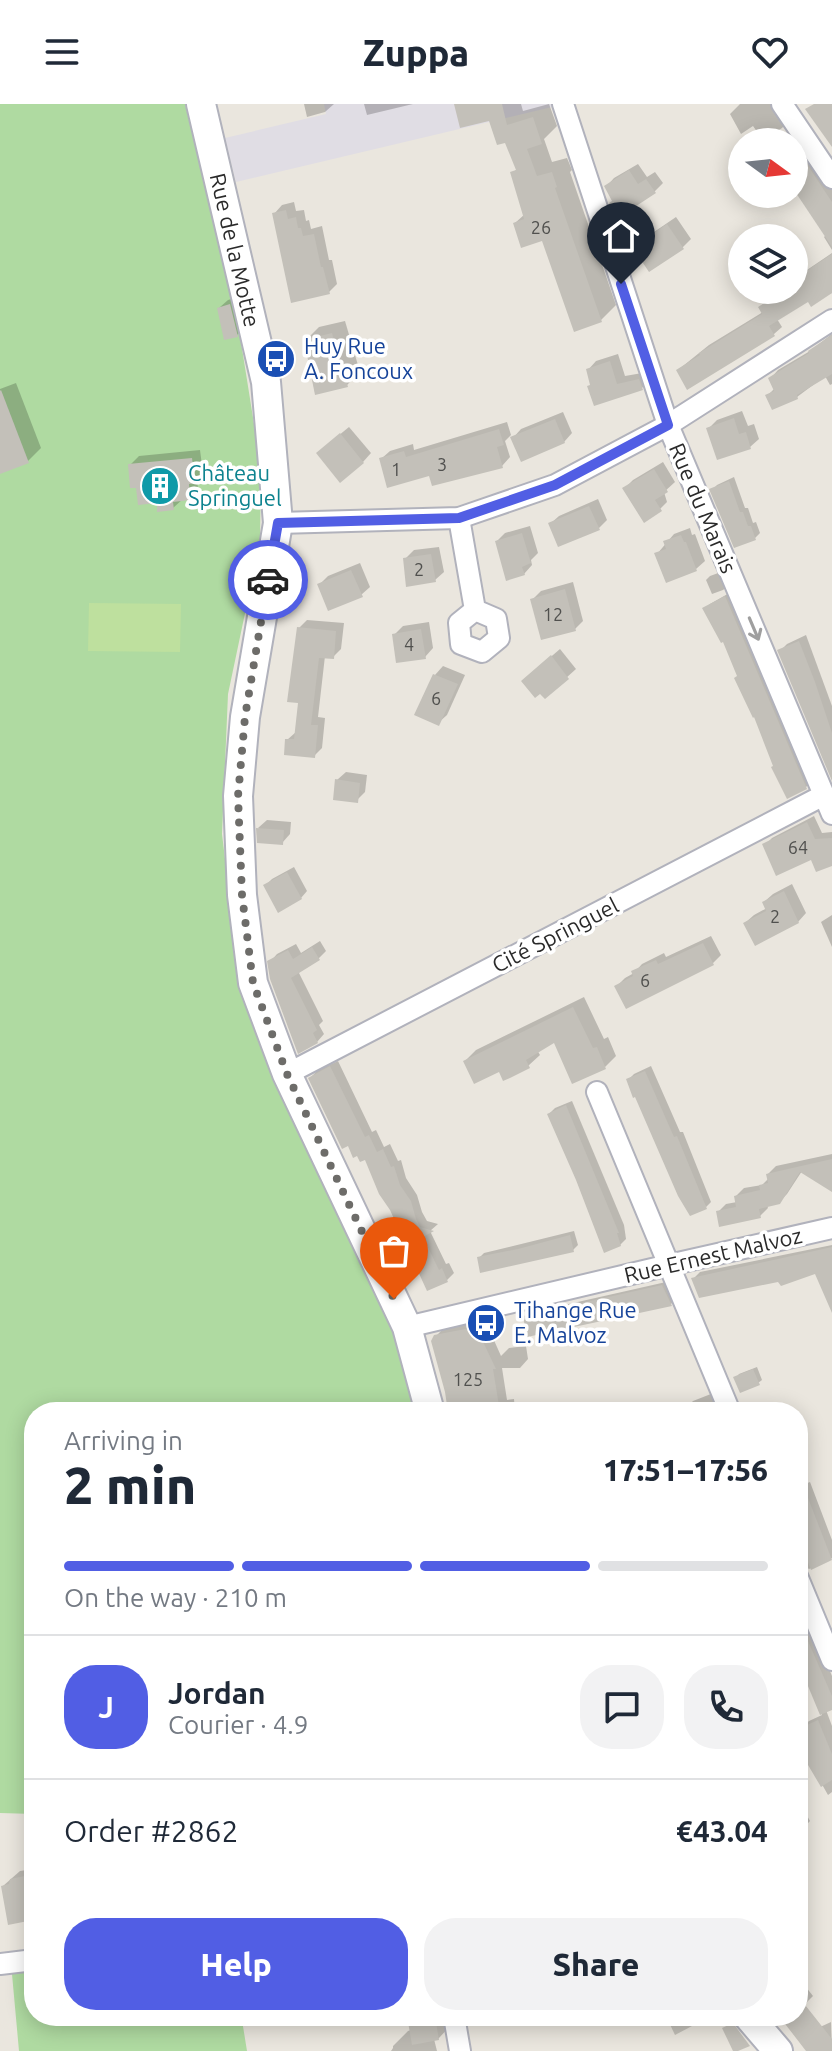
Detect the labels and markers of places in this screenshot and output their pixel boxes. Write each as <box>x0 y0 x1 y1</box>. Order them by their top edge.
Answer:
pin <box>587 202 655 284</box>
place label: Huy Rue A. Foncoux <box>304 333 413 383</box>
bus stop icon: Huy Rue A. Foncoux <box>255 338 297 380</box>
place label: Château Springuel <box>188 460 282 510</box>
building icon: Château Springuel <box>139 465 181 507</box>
pin <box>360 1217 428 1299</box>
place label: Tihange Rue E. Malvoz <box>514 1297 637 1347</box>
bus stop icon: Tihange Rue E. Malvoz <box>465 1302 507 1344</box>

